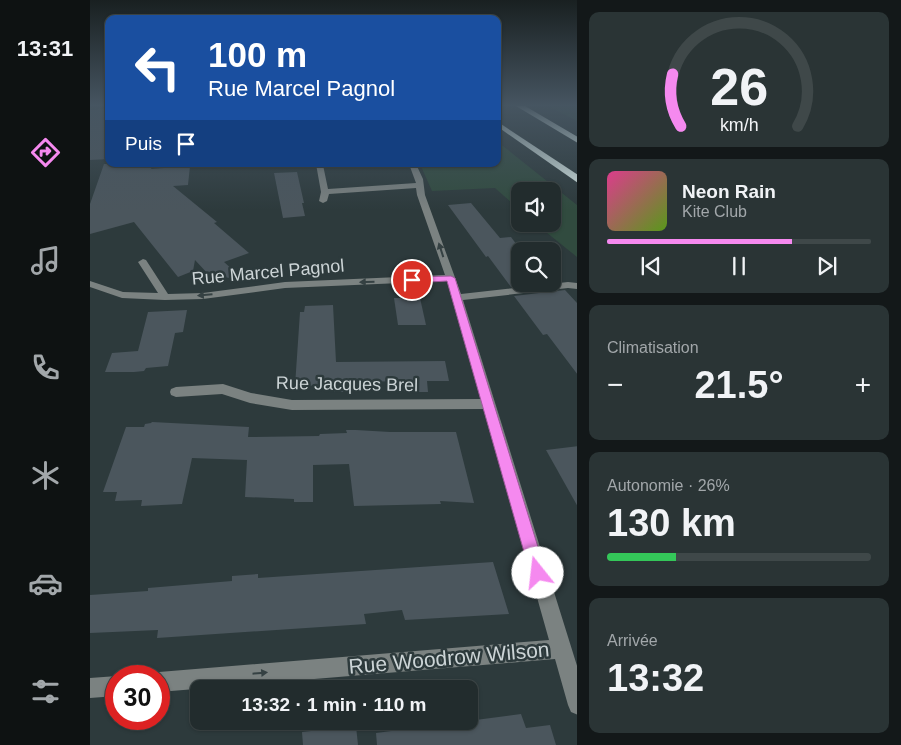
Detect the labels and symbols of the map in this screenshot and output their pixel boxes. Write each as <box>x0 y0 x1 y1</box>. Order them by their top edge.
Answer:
one-way arrow <box>437 242 445 257</box>
street label: Rue Marcel Pagnol <box>191 255 345 289</box>
pin <box>391 259 433 301</box>
one-way arrow <box>359 278 375 286</box>
one-way arrow <box>197 291 213 299</box>
street label: Rue Jacques Brel <box>276 373 418 395</box>
position arrow <box>511 546 563 598</box>
street label: Rue Woodrow Wilson <box>348 637 550 678</box>
speed limit sign: 30 <box>105 665 170 730</box>
one-way arrow <box>252 669 268 677</box>

